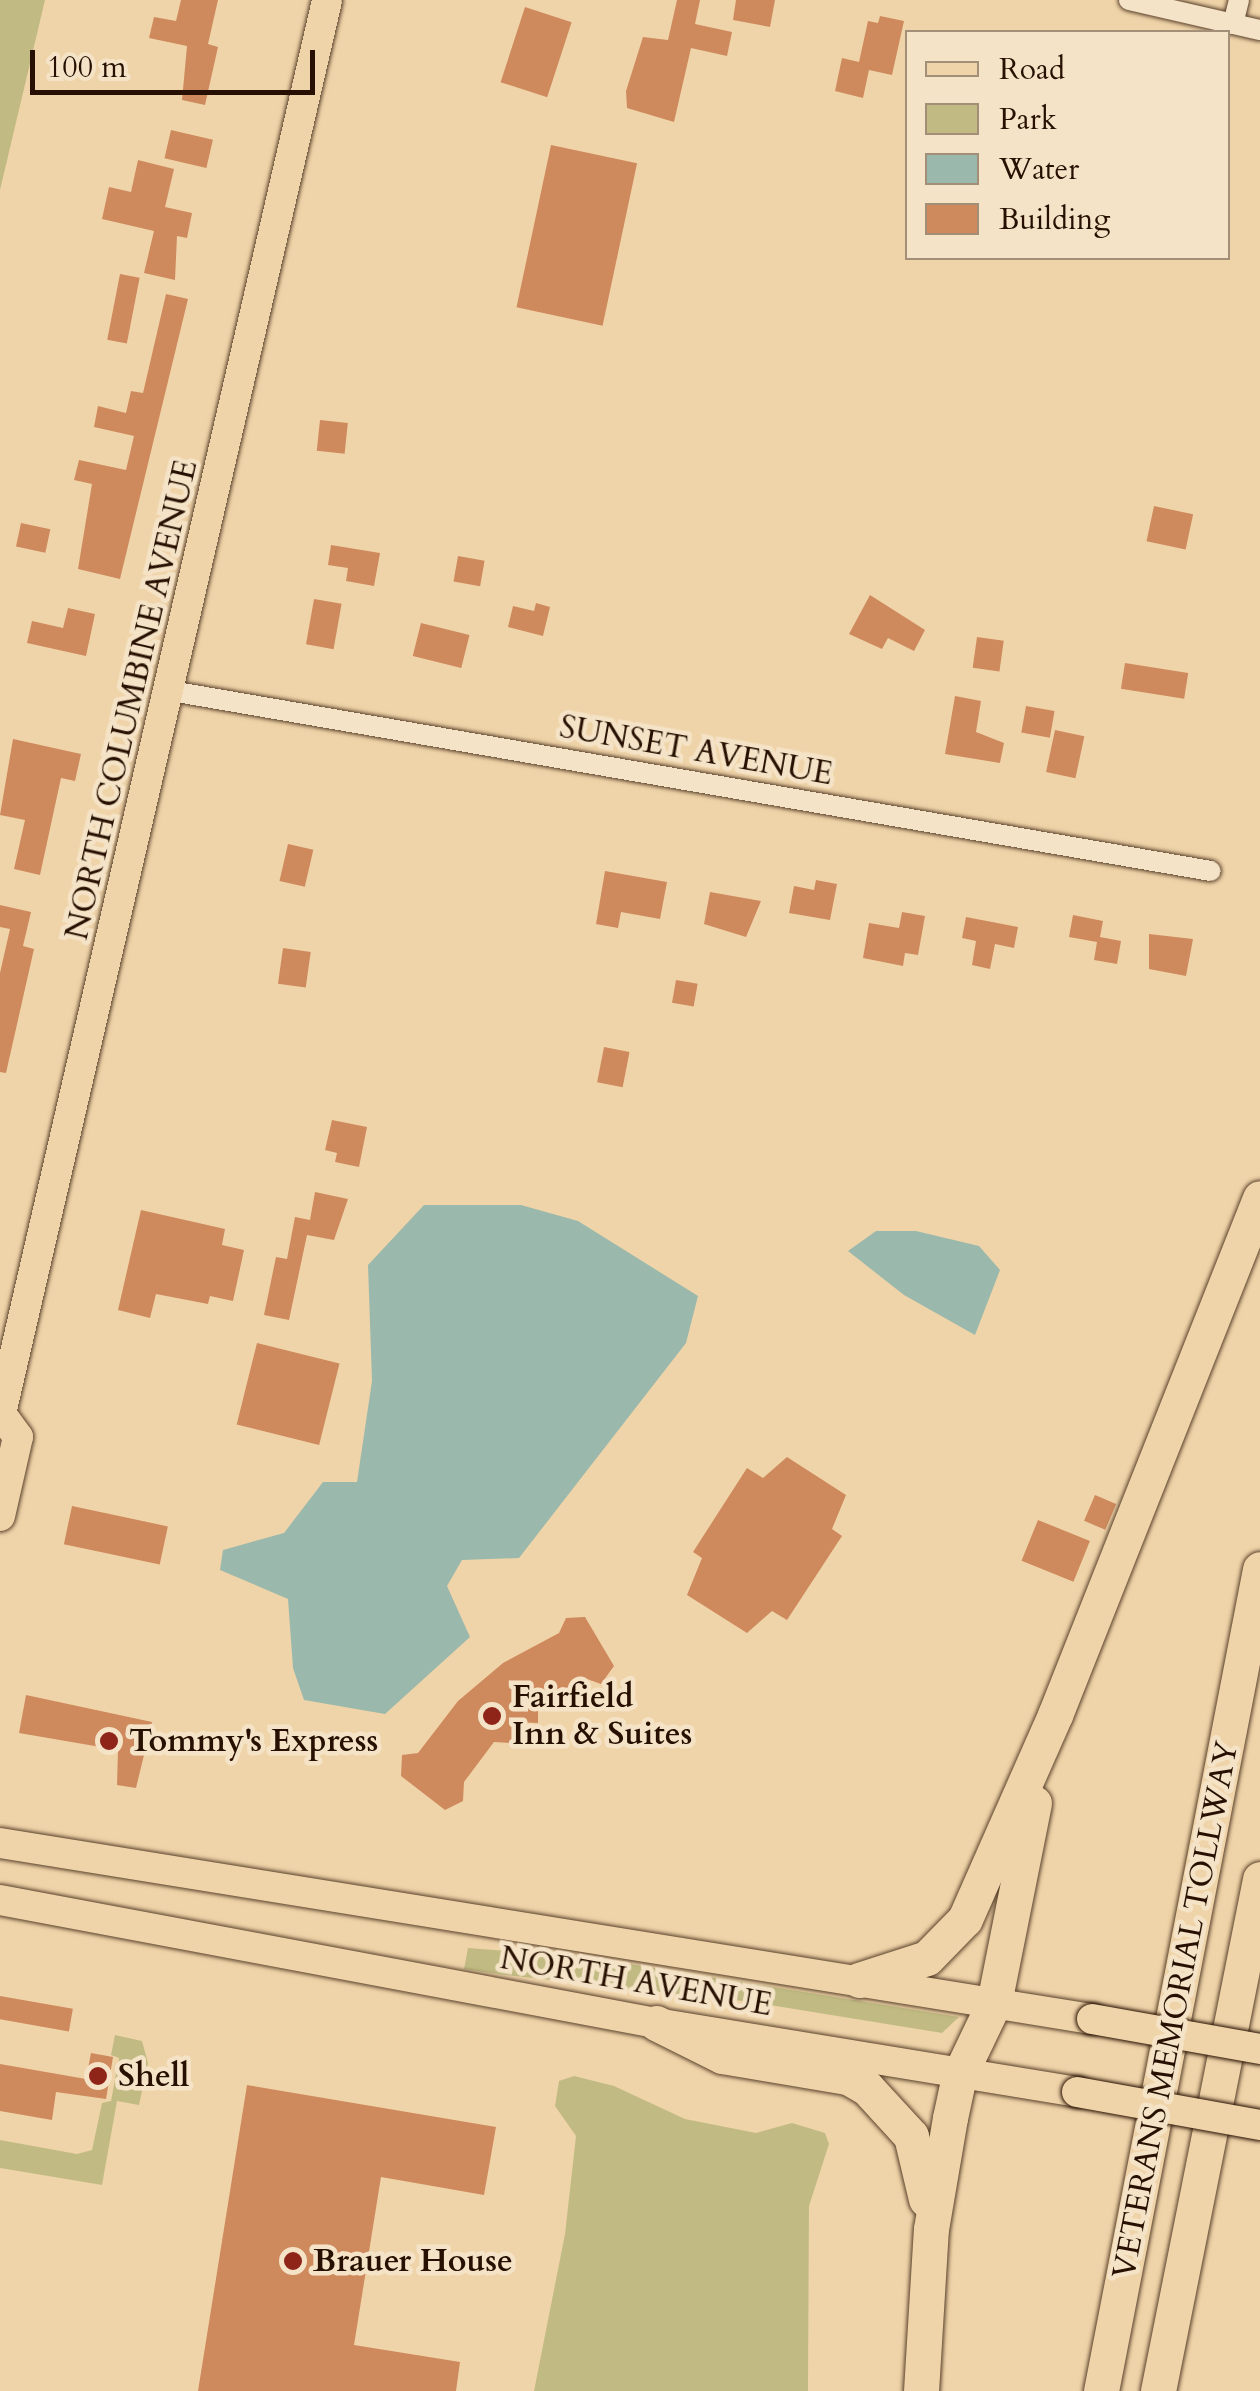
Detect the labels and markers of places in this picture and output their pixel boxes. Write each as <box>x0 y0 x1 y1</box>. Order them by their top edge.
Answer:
place label: Fairfield Inn & Suites <box>512 1679 692 1754</box>
marker: Fairfield Inn & Suites <box>481 1705 503 1727</box>
place label: Tommy's Express <box>129 1722 378 1760</box>
marker: Tommy's Express <box>98 1730 120 1752</box>
place label: Shell <box>118 2057 189 2095</box>
marker: Shell <box>87 2065 109 2087</box>
place label: Brauer House <box>313 2242 513 2280</box>
marker: Brauer House <box>282 2250 304 2272</box>

